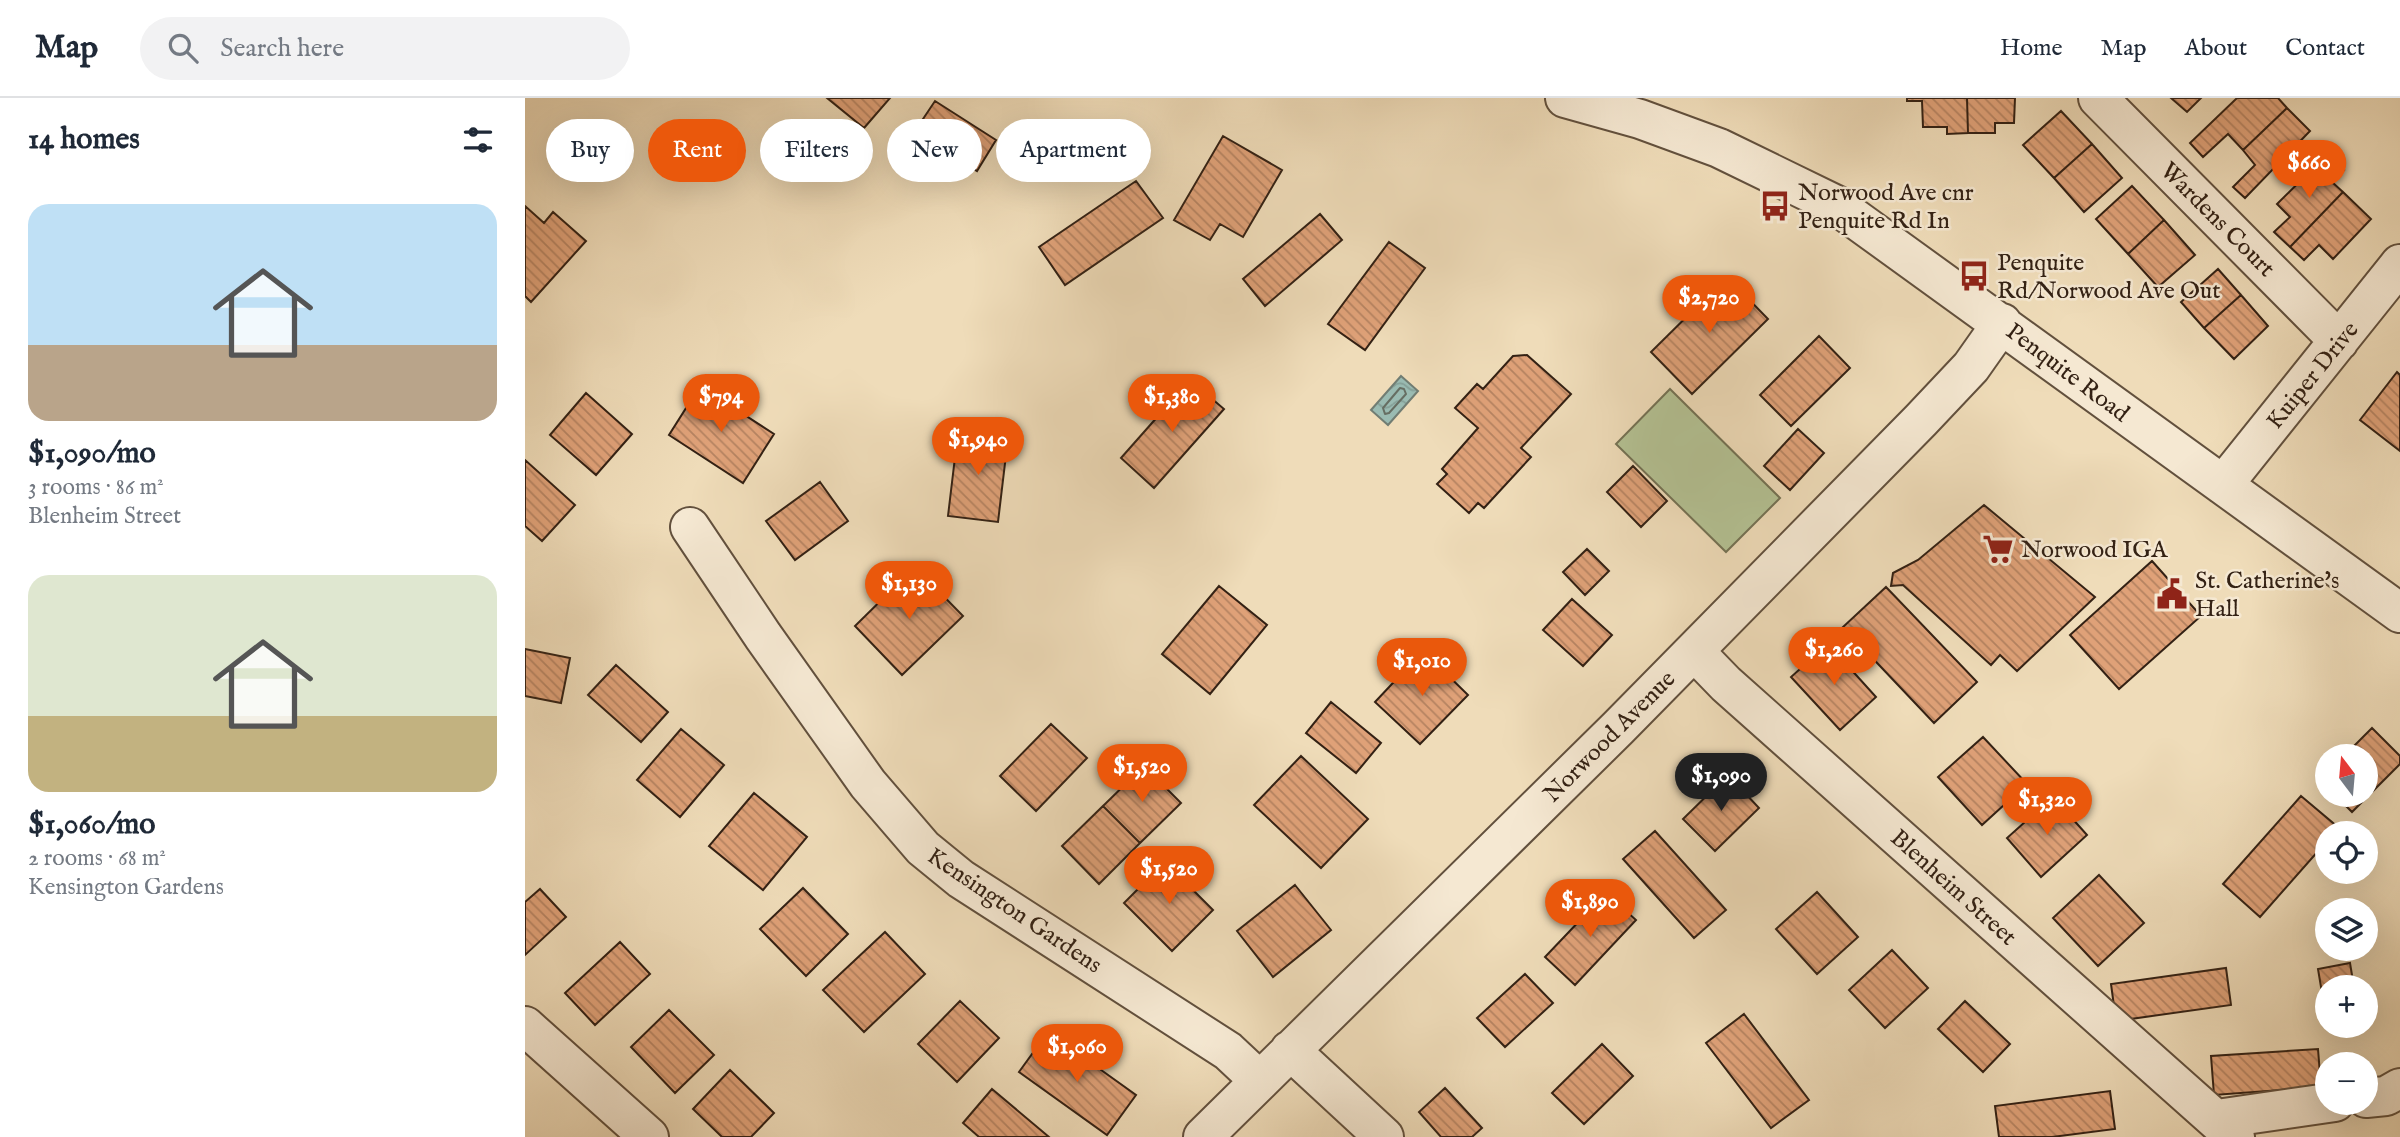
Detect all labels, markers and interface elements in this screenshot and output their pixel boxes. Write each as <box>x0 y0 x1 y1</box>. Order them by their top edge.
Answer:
search box <box>140 17 630 80</box>
text: Map <box>35 27 98 69</box>
icon: search <box>164 29 202 67</box>
text: Search here <box>220 32 344 65</box>
text: Home <box>2000 33 2063 64</box>
text: Map <box>2101 33 2147 64</box>
text: About <box>2185 33 2247 64</box>
text: Contact <box>2285 33 2365 64</box>
chip: Buy <box>546 119 634 182</box>
chip: Rent <box>648 119 746 182</box>
chip: Filters <box>760 119 873 182</box>
chip: New <box>887 119 982 182</box>
chip: Apartment <box>996 119 1151 182</box>
text: 14 homes <box>28 121 140 159</box>
icon: filters <box>459 121 497 159</box>
pin: $660 <box>2268 140 2350 200</box>
text: $660 <box>2287 148 2331 177</box>
street label: Wardens Court <box>2153 156 2281 284</box>
place label: Norwood Ave cnr Penquite Rd In <box>1798 178 1974 237</box>
bus stop icon: Norwood Ave cnr Penquite Rd In <box>1758 189 1792 223</box>
place label: Penquite Rd/Norwood Ave Out <box>1997 248 2220 307</box>
icon: home <box>200 250 326 376</box>
bus stop icon: Penquite Rd/Norwood Ave Out <box>1957 259 1991 293</box>
pin: $2,720 <box>1652 275 1766 335</box>
text: $2,720 <box>1678 283 1740 312</box>
street label: Kuiper Drive <box>2260 316 2366 436</box>
street label: Penquite Road <box>1999 317 2135 430</box>
pin: $794 <box>680 374 762 434</box>
pin: $1,380 <box>1115 374 1229 434</box>
text: $794 <box>699 382 743 411</box>
text: $1,380 <box>1144 382 1200 411</box>
pin: $1,940 <box>921 418 1035 477</box>
text: $1,940 <box>948 425 1008 454</box>
text: $1,090/mo <box>28 435 156 473</box>
text: 3 rooms · 86 m² <box>28 473 164 502</box>
text: Blenheim Street <box>28 502 181 531</box>
supermarket icon: Norwood IGA <box>1981 532 2015 566</box>
place label: Norwood IGA <box>2021 535 2168 566</box>
pin: $1,130 <box>852 561 966 621</box>
place label: St. Catherine's Hall <box>2195 566 2339 625</box>
text: $1,130 <box>881 569 937 598</box>
public building icon: St. Catherine's Hall <box>2155 577 2189 611</box>
icon: home <box>200 621 326 747</box>
pin: $1,260 <box>1777 628 1891 687</box>
text: $1,260 <box>1804 635 1864 664</box>
pin: $1,010 <box>1365 638 1479 698</box>
text: $1,010 <box>1393 646 1451 675</box>
street label: Norwood Avenue <box>1537 664 1683 810</box>
pin: $1,520 <box>1085 744 1199 804</box>
north arrow <box>2315 744 2378 807</box>
map controls <box>2315 744 2378 1115</box>
text: $1,520 <box>1113 752 1171 781</box>
pin: $1,090 <box>1664 754 1778 813</box>
text: $1,090 <box>1691 761 1751 790</box>
pin: $1,320 <box>1990 778 2104 837</box>
text: $1,320 <box>2018 785 2076 814</box>
text: $1,060/mo <box>28 806 155 844</box>
button: locate <box>2315 821 2378 884</box>
street label: Blenheim Street <box>1883 823 2023 953</box>
street label: Kensington Gardens <box>921 841 1107 981</box>
text: 2 rooms · 68 m² <box>28 844 166 873</box>
pin: $1,520 <box>1112 846 1226 906</box>
text: $1,520 <box>1140 854 1198 883</box>
text: Kensington Gardens <box>28 873 224 902</box>
pin: $1,890 <box>1533 880 1647 939</box>
text: $1,890 <box>1561 887 1619 916</box>
button: layers <box>2315 898 2378 961</box>
button: + <box>2315 975 2378 1038</box>
pin: $1,060 <box>1020 1024 1134 1084</box>
text: $1,060 <box>1047 1032 1107 1061</box>
button: − <box>2315 1052 2378 1115</box>

